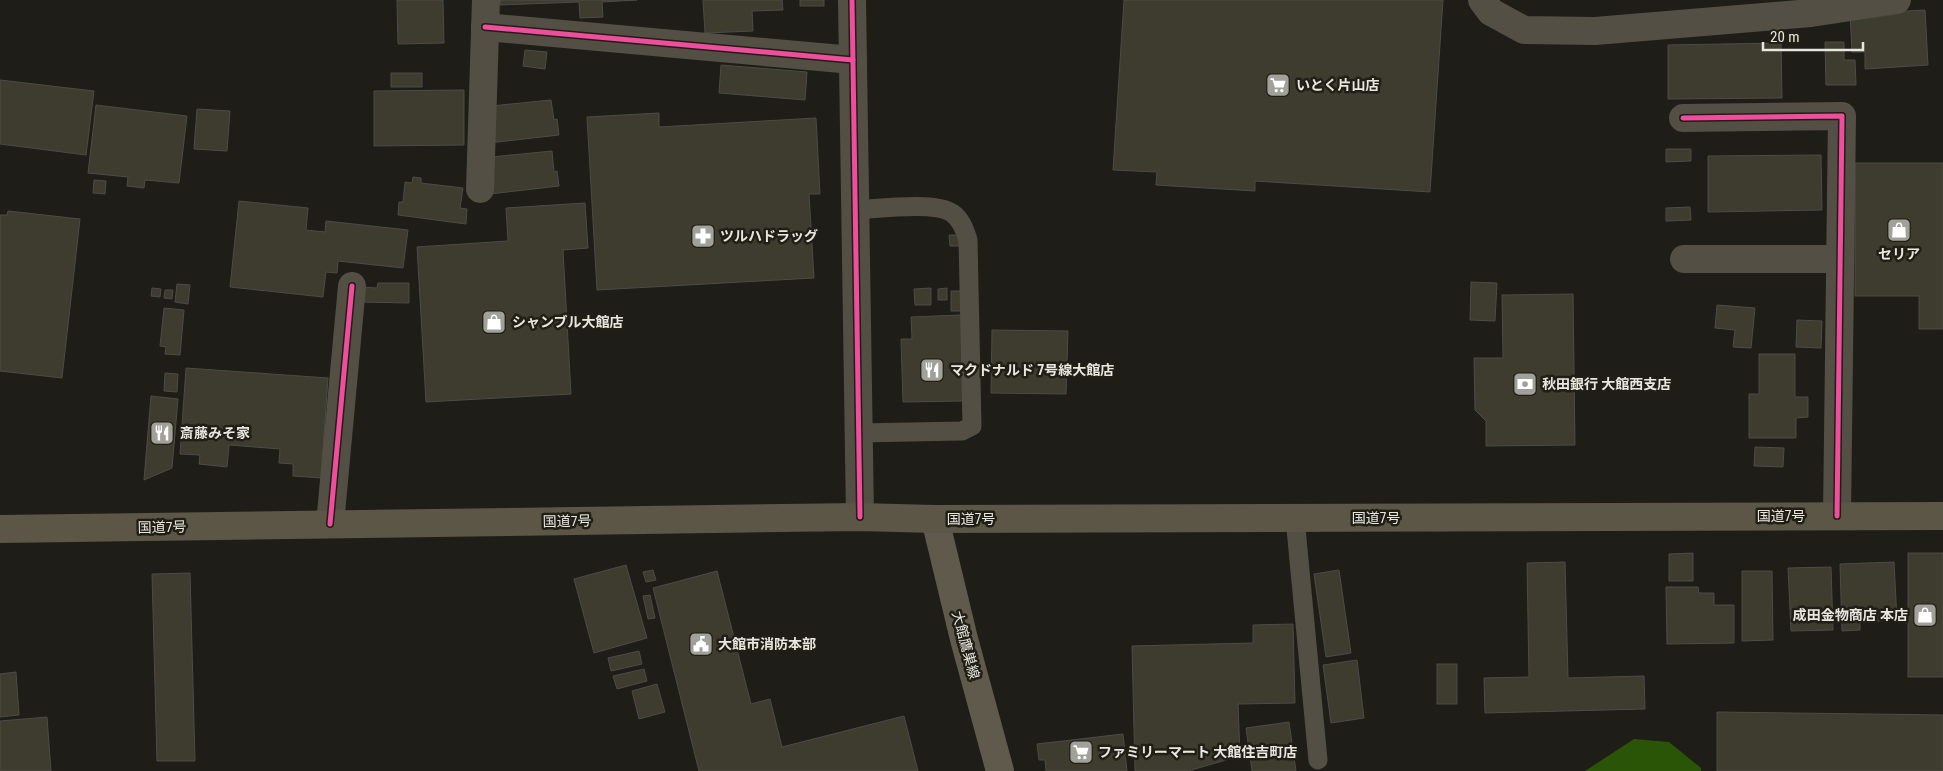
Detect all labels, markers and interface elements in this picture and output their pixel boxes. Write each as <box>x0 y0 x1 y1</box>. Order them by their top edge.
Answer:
scale bar <box>1763 20 1863 52</box>
text: 20 m <box>1770 28 1800 46</box>
supermarket icon: いとく片山店 <box>1265 72 1291 98</box>
place label: いとく片山店 <box>1296 77 1380 93</box>
shop icon: セリア <box>1886 217 1912 243</box>
pharmacy icon: ツルハドラッグ <box>690 223 716 249</box>
place label: ツルハドラッグ <box>720 228 818 244</box>
place label: セリア <box>1878 246 1920 262</box>
shop icon: シャンブル大館店 <box>481 309 507 335</box>
place label: シャンブル大館店 <box>512 314 624 330</box>
restaurant icon: マクドナルド 7号線大館店 <box>919 357 945 383</box>
place label: マクドナルド 7号線大館店 <box>950 362 1114 378</box>
bank icon: 秋田銀行 大館西支店 <box>1512 371 1538 397</box>
place label: 秋田銀行 大館西支店 <box>1542 376 1671 392</box>
restaurant icon: 斎藤みそ家 <box>149 420 175 446</box>
place label: 斎藤みそ家 <box>180 425 250 441</box>
street label: 国道7号 <box>1757 508 1805 524</box>
street label: 国道7号 <box>1352 510 1400 526</box>
street label: 国道7号 <box>947 511 995 527</box>
street label: 国道7号 <box>542 513 592 529</box>
street label: 国道7号 <box>137 519 187 535</box>
shop icon: 成田金物商店 本店 <box>1912 602 1938 628</box>
place label: 成田金物商店 本店 <box>1793 607 1908 623</box>
street label: 大館鷹巣線 <box>949 609 983 681</box>
public building icon: 大館市消防本部 <box>688 631 714 657</box>
place label: 大館市消防本部 <box>718 636 816 652</box>
supermarket icon: ファミリーマート 大館住吉町店 <box>1068 739 1094 765</box>
place label: ファミリーマート 大館住吉町店 <box>1098 744 1297 760</box>

